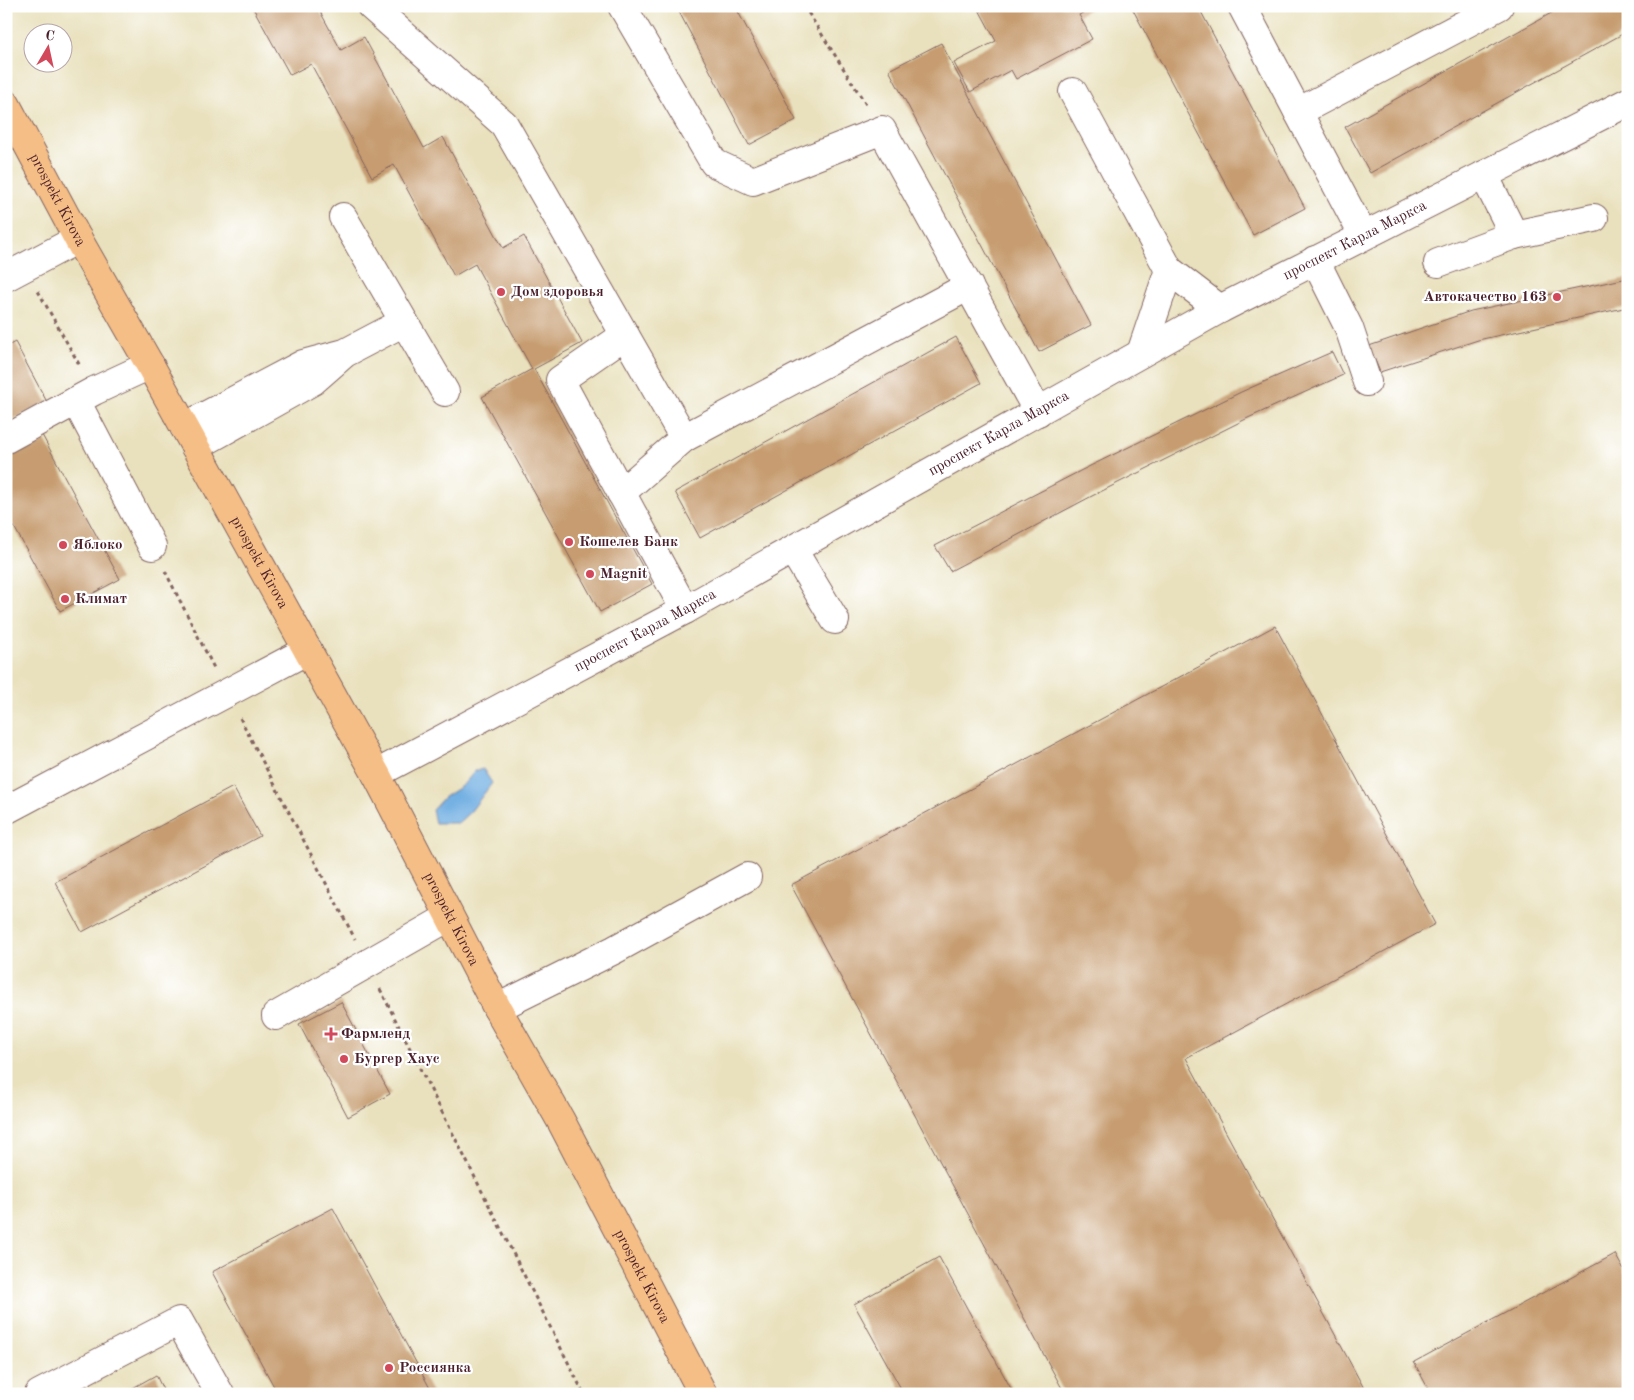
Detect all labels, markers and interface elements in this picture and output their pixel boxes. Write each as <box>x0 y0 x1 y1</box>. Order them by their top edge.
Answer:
north arrow <box>22 22 72 72</box>
text: С <box>44 29 56 44</box>
street label: prospekt Kirova <box>26 151 89 250</box>
street label: проспект Карла Маркса <box>1281 198 1430 283</box>
place label: Дом здоровья <box>511 285 604 300</box>
marker: Дом здоровья <box>495 286 507 298</box>
place label: Автокачество 163 <box>1423 290 1547 305</box>
marker: Автокачество 163 <box>1551 291 1563 303</box>
street label: проспект Карла Маркса <box>926 388 1072 479</box>
street label: prospekt Kirova <box>228 514 291 612</box>
place label: Кошелев Банк <box>579 535 678 550</box>
marker: Кошелев Банк <box>563 536 575 548</box>
place label: Яблоко <box>73 538 122 553</box>
marker: Яблоко <box>57 539 69 551</box>
place label: Magnit <box>600 567 648 582</box>
marker: Magnit <box>584 568 596 580</box>
street label: проспект Карла Маркса <box>572 586 719 675</box>
place label: Климат <box>75 592 127 607</box>
marker: Климат <box>59 593 71 605</box>
street label: prospekt Kirova <box>421 870 482 969</box>
place label: Фармленд <box>341 1027 411 1042</box>
marker: Фармленд <box>325 1028 337 1040</box>
place label: Бургер Хаус <box>354 1052 440 1067</box>
marker: Бургер Хаус <box>338 1053 350 1065</box>
street label: prospekt Kirova <box>611 1227 673 1326</box>
place label: Россиянка <box>399 1361 471 1376</box>
marker: Россиянка <box>383 1362 395 1374</box>

